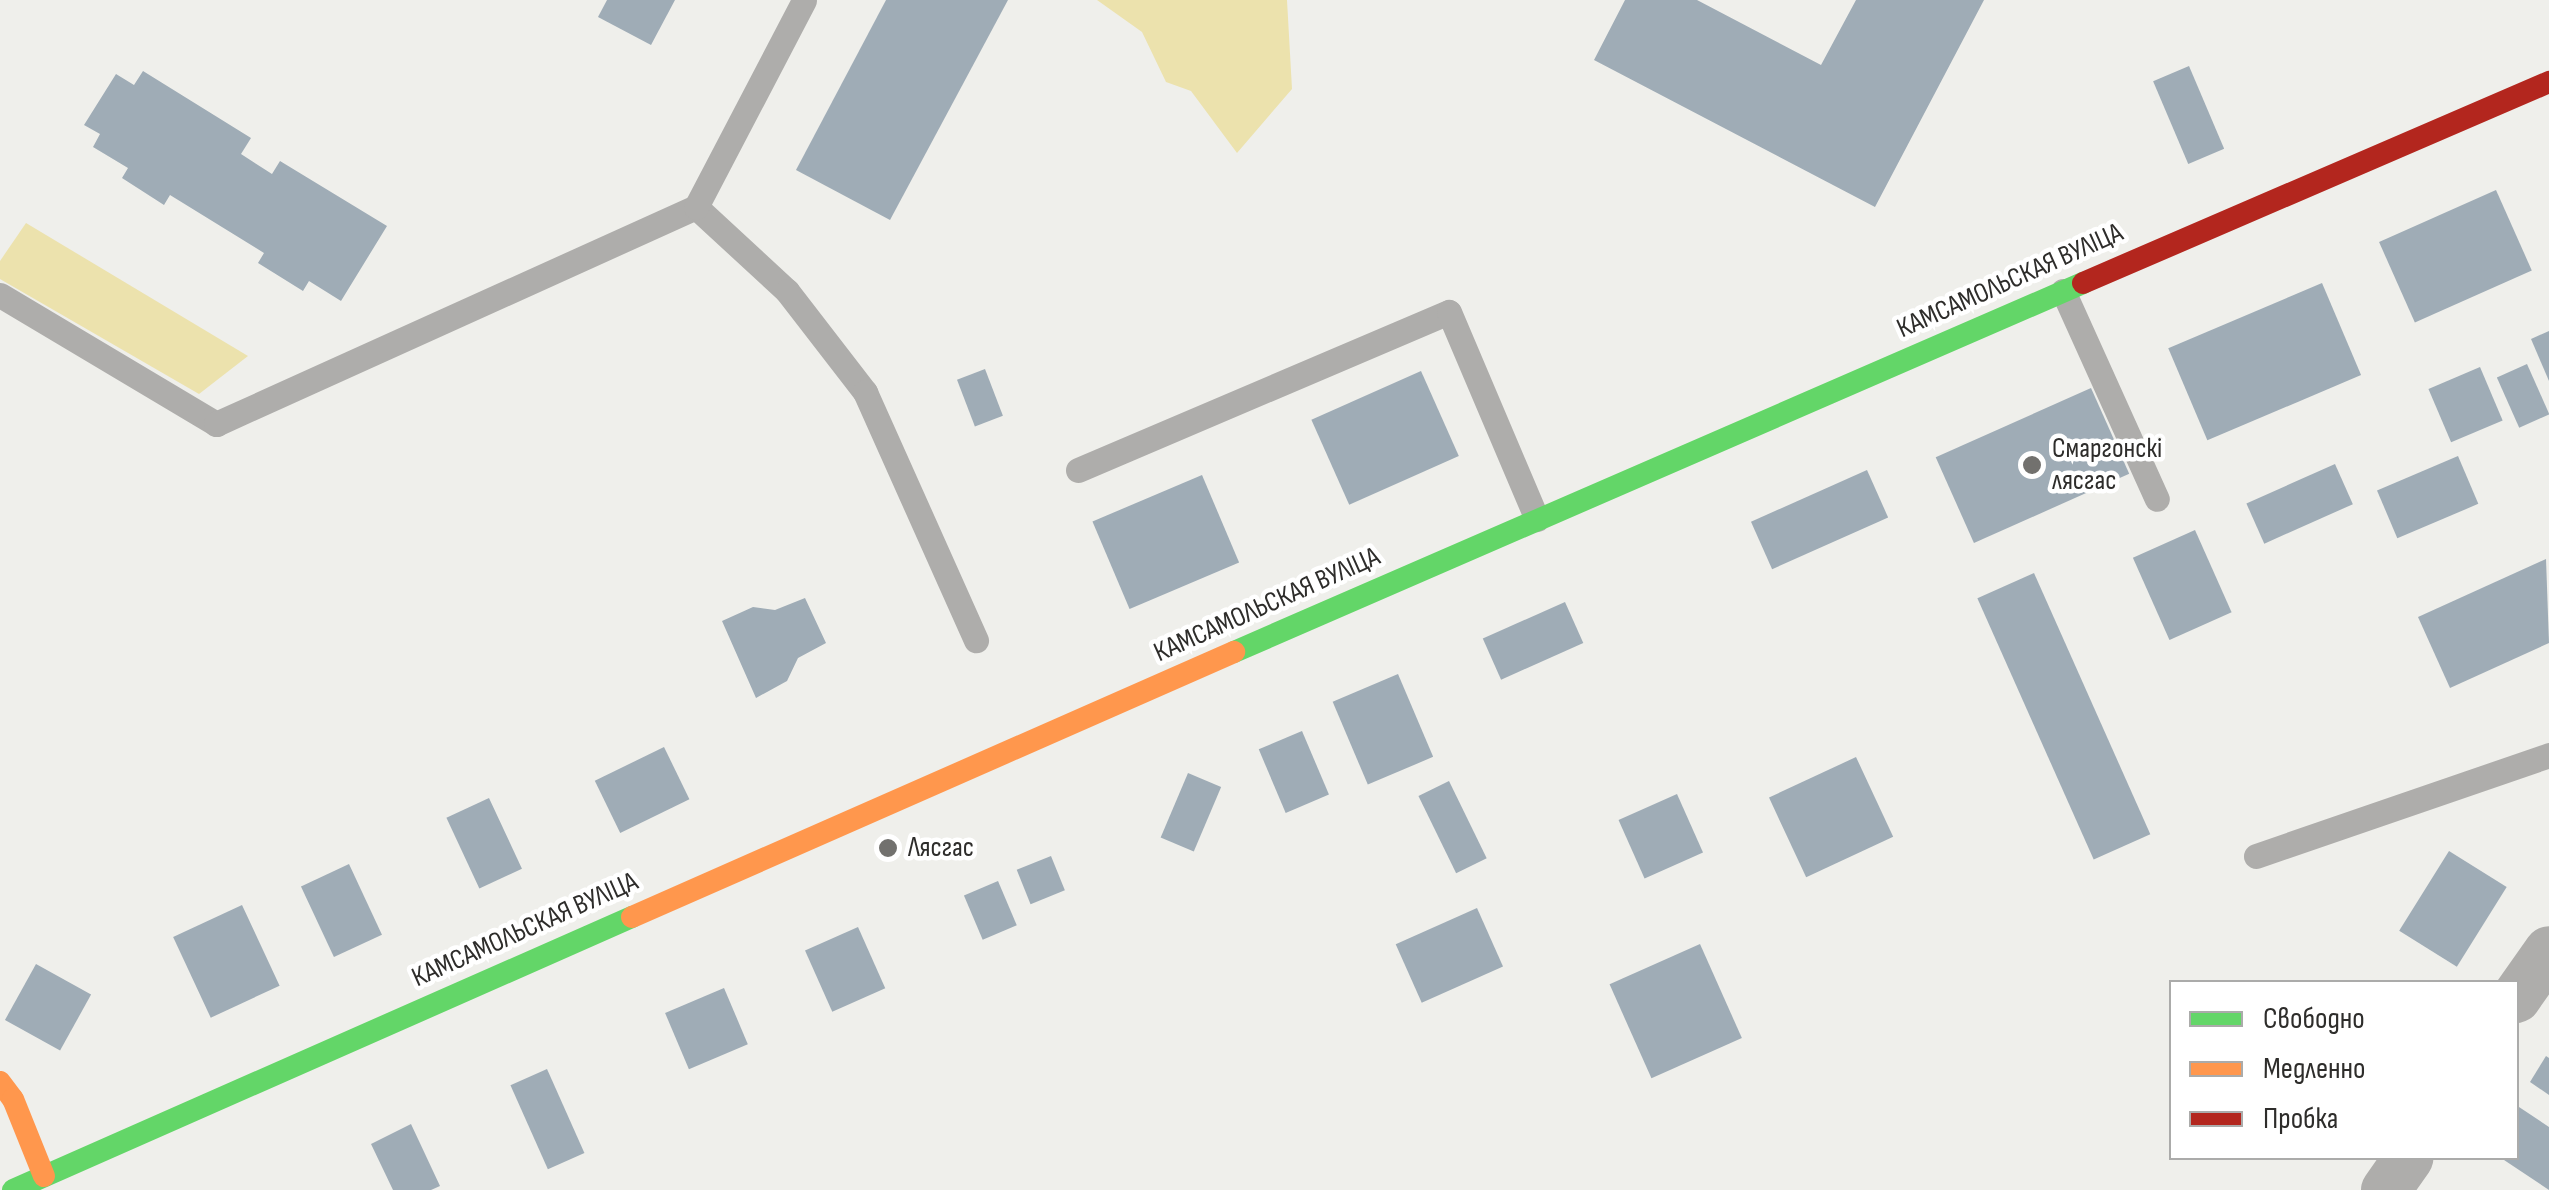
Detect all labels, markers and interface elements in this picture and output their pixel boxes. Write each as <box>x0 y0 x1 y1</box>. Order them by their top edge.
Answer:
street label: КАМСАМОЛЬСКАЯ ВУЛІЦА <box>1892 216 2128 346</box>
place label: Смаргонскі лясгас <box>2052 432 2162 498</box>
marker: Смаргонскі лясгас <box>2021 454 2043 476</box>
street label: КАМСАМОЛЬСКАЯ ВУЛІЦА <box>1149 540 1385 670</box>
place label: Лясгас <box>908 831 974 865</box>
marker: Лясгас <box>877 837 899 859</box>
street label: КАМСАМОЛЬСКАЯ ВУЛІЦА <box>407 865 643 995</box>
legend <box>2169 980 2519 1160</box>
text: Свободно <box>2263 1001 2365 1037</box>
text: Медленно <box>2263 1051 2365 1087</box>
text: Пробка <box>2263 1101 2338 1137</box>

